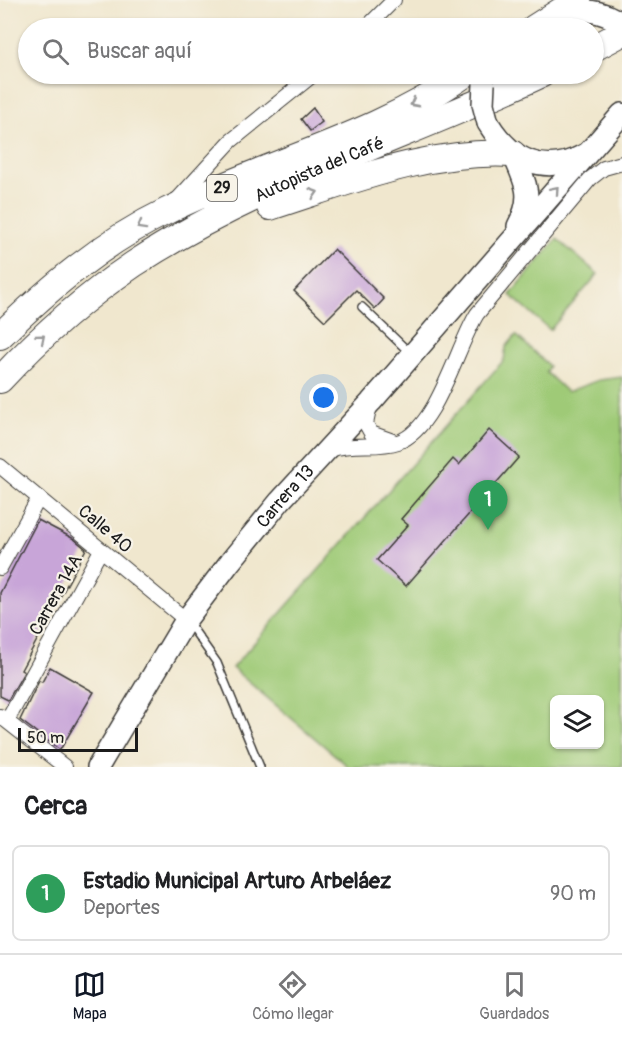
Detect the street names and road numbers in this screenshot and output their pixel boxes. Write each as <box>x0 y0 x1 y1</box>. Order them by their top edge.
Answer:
street label: Autopista del Café <box>251 131 387 207</box>
road number: 29 <box>207 175 237 201</box>
street label: Carrera 13 <box>251 460 319 533</box>
street label: Calle 40 <box>73 500 137 558</box>
street label: Carrera 14A <box>24 550 88 639</box>

